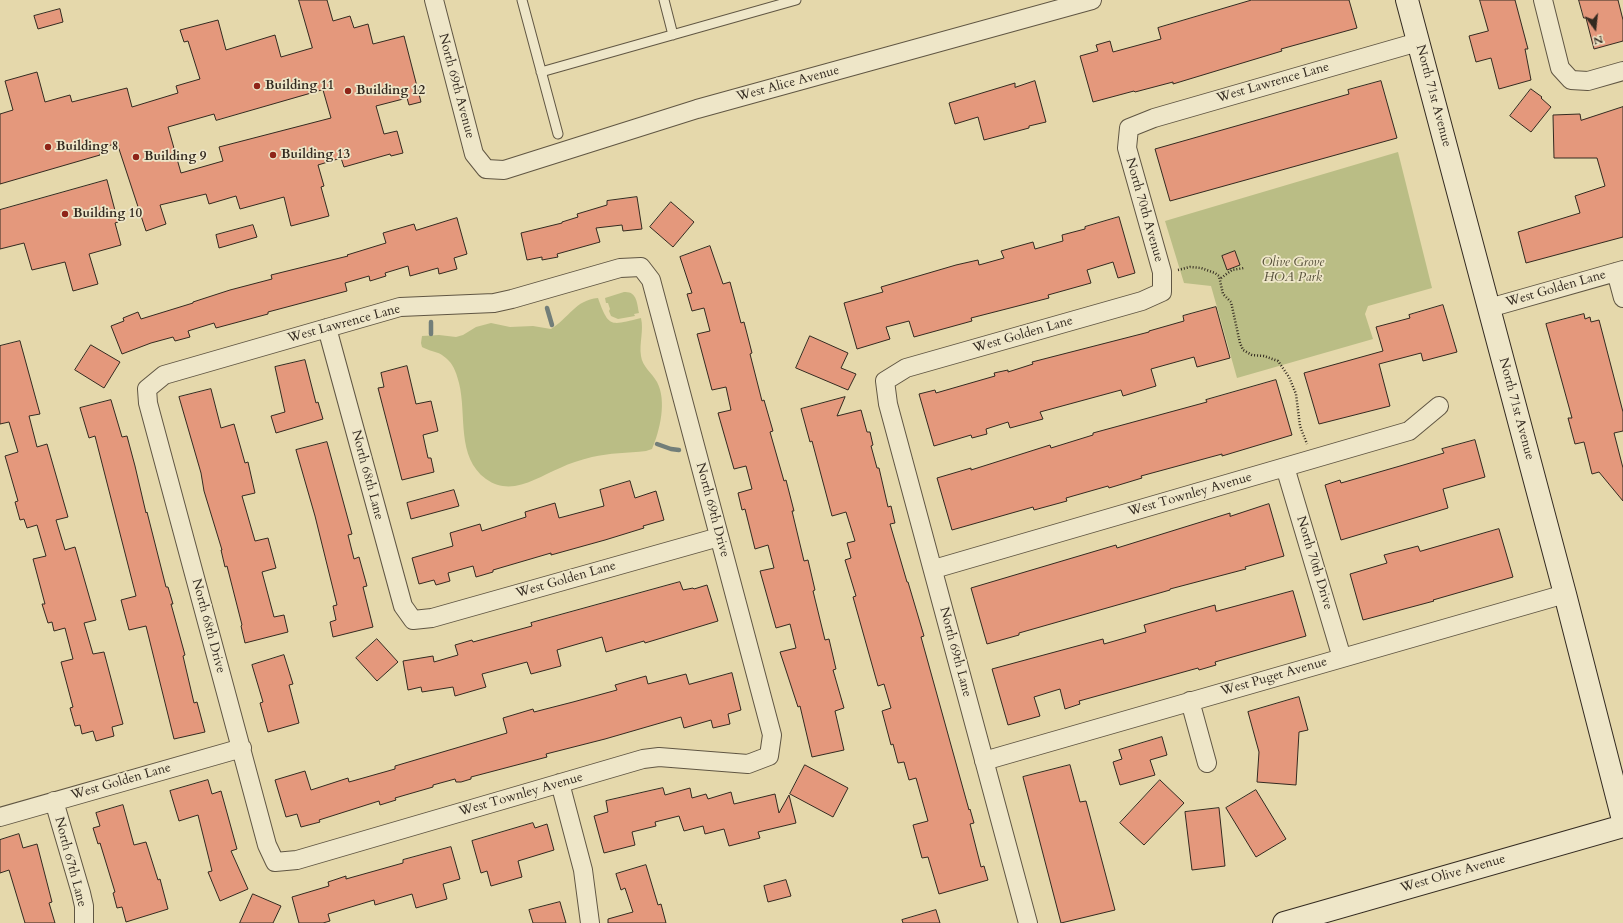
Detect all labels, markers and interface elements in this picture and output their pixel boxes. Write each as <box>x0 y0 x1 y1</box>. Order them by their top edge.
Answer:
north arrow <box>1575 8 1615 48</box>
street label: North 69th Avenue <box>435 32 477 140</box>
text: N <box>1592 32 1605 49</box>
street label: North 71st Avenue <box>1412 43 1454 149</box>
street label: West Lawrence Lane <box>1215 59 1331 107</box>
street label: West Alice Avenue <box>735 63 841 105</box>
place label: Building 11 <box>265 78 334 94</box>
marker: Building 11 <box>252 81 262 91</box>
place label: Building 12 <box>356 83 425 99</box>
marker: Building 12 <box>343 86 353 96</box>
place label: Building 8 <box>56 139 118 155</box>
marker: Building 8 <box>43 142 53 152</box>
place label: Building 13 <box>281 147 350 163</box>
place label: Building 9 <box>144 149 206 165</box>
marker: Building 13 <box>268 150 278 160</box>
marker: Building 9 <box>131 152 141 162</box>
street label: North 70th Avenue <box>1122 156 1166 264</box>
place label: Building 10 <box>73 206 142 222</box>
marker: Building 10 <box>60 209 70 219</box>
park label: Olive Grove HOA Park <box>1262 255 1324 286</box>
street label: West Golden Lane <box>1504 267 1608 311</box>
street label: West Lawrence Lane <box>286 301 402 347</box>
street label: West Golden Lane <box>971 313 1075 357</box>
street label: North 71st Avenue <box>1495 356 1537 462</box>
street label: North 68th Lane <box>348 428 386 522</box>
street label: North 69th Drive <box>692 461 732 559</box>
street label: West Townley Avenue <box>1126 470 1254 520</box>
street label: North 70th Drive <box>1292 514 1336 612</box>
street label: West Golden Lane <box>514 558 618 602</box>
street label: North 68th Drive <box>188 577 228 675</box>
street label: North 69th Lane <box>936 605 974 699</box>
street label: West Puget Avenue <box>1219 654 1329 700</box>
street label: West Golden Lane <box>69 760 173 804</box>
street label: West Townley Avenue <box>457 770 585 820</box>
street label: North 67th Lane <box>51 815 89 909</box>
street label: West Olive Avenue <box>1399 852 1507 896</box>

